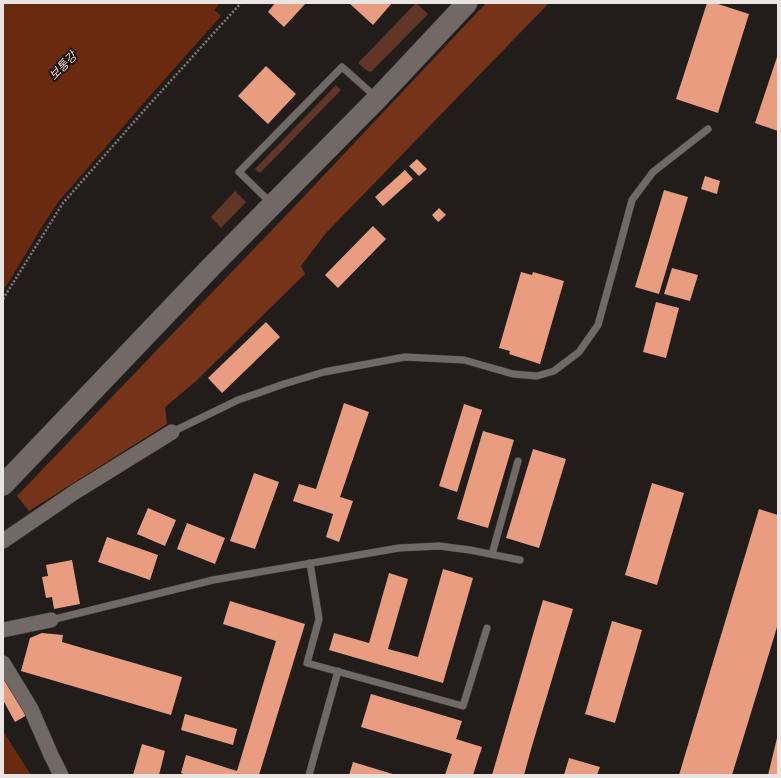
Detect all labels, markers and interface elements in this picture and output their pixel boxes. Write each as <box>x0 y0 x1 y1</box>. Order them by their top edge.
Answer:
water label: 보통강 <box>46 48 81 83</box>

